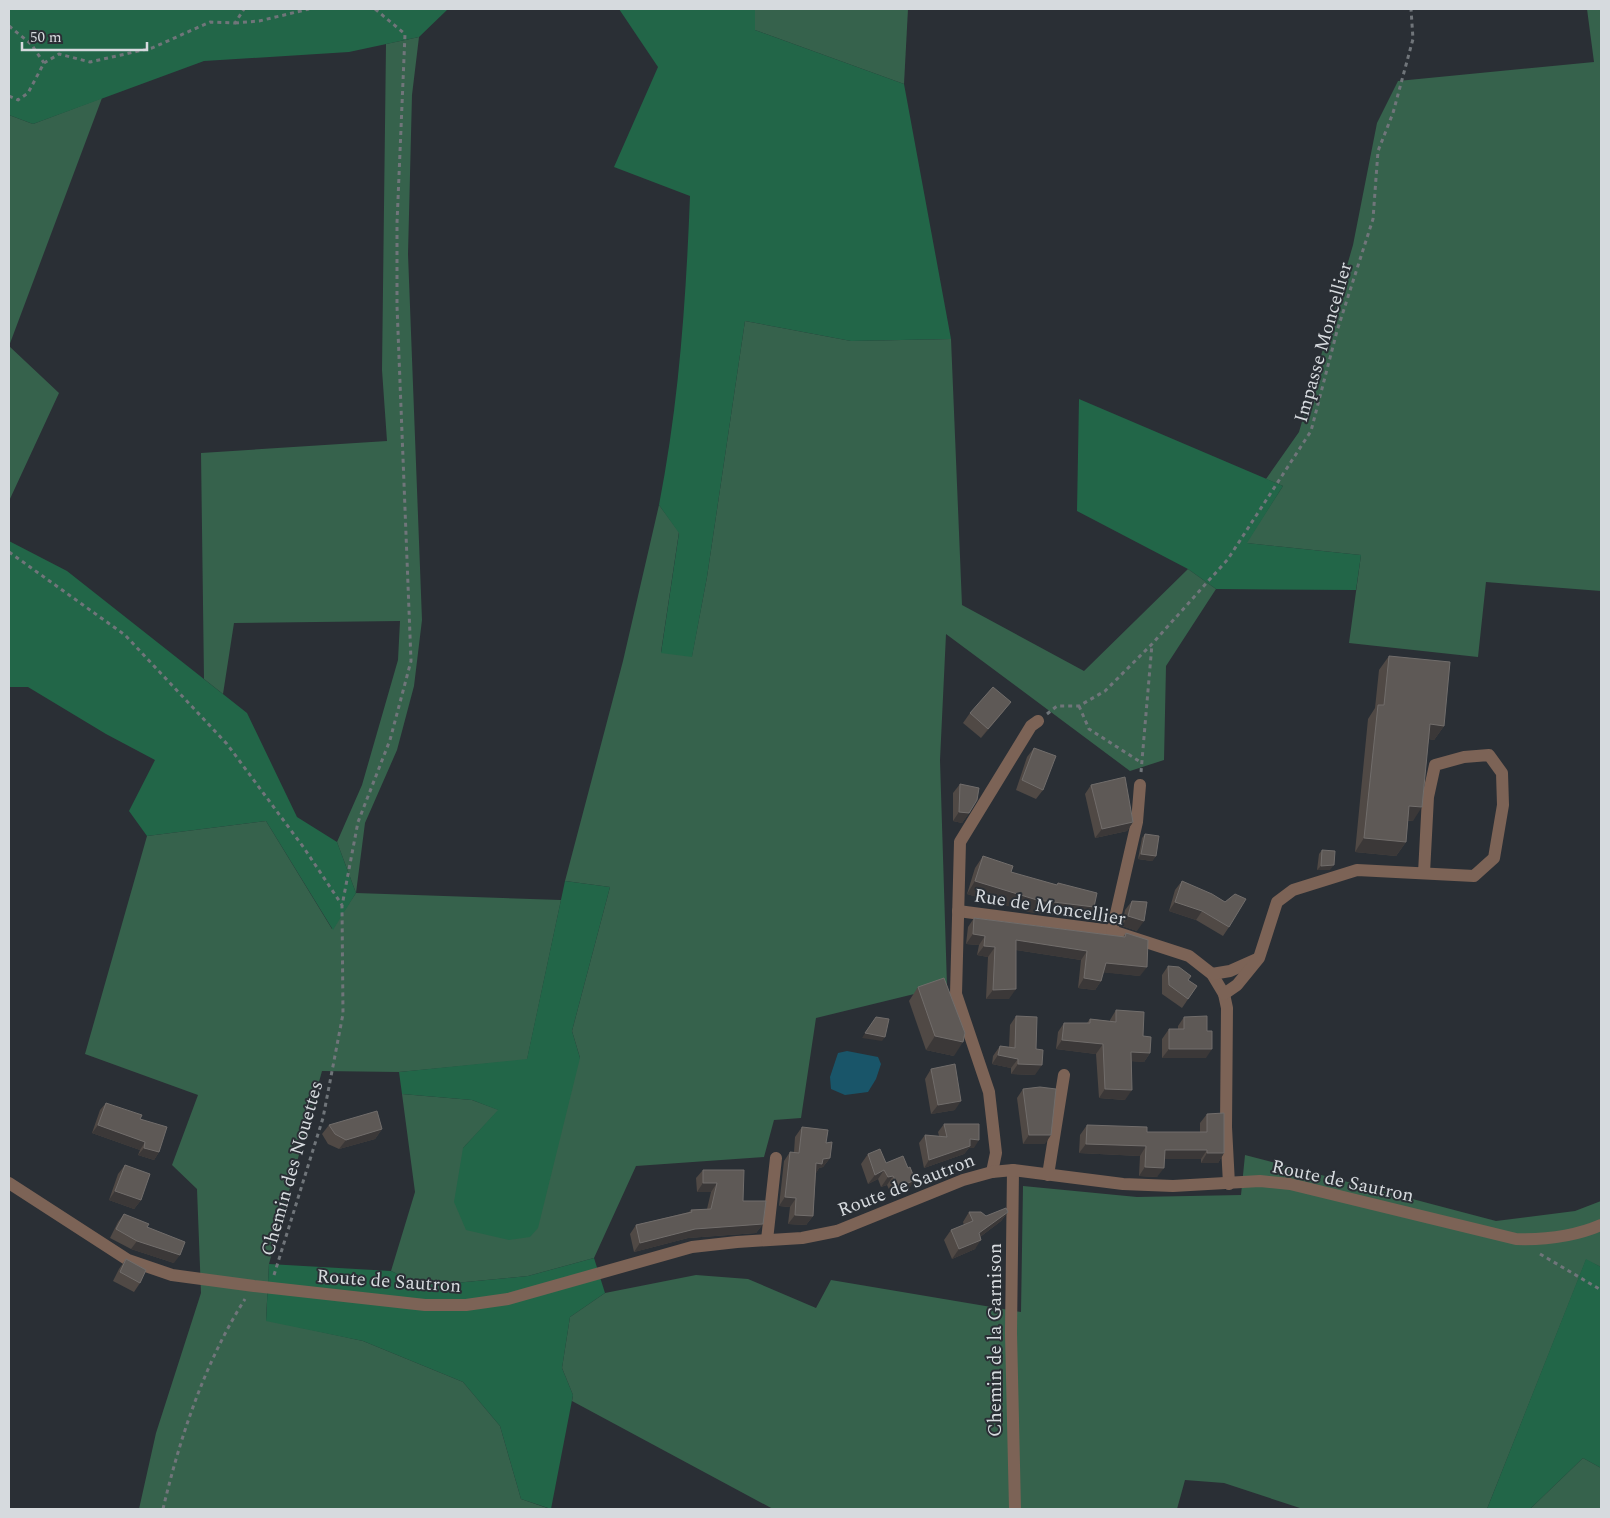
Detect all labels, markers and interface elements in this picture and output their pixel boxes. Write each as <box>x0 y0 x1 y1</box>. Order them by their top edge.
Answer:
scale bar <box>22 20 148 52</box>
text: 50 m <box>30 26 62 49</box>
street label: Impasse Moncellier <box>1287 258 1360 426</box>
street label: Rue de Moncellier <box>972 881 1128 934</box>
street label: Chemin des Nouettes <box>254 1077 331 1259</box>
street label: Route de Sautron <box>834 1146 979 1225</box>
street label: Route de Sautron <box>1269 1152 1417 1211</box>
street label: Chemin de la Garnison <box>981 1243 1010 1437</box>
street label: Route de Sautron <box>316 1262 462 1301</box>

